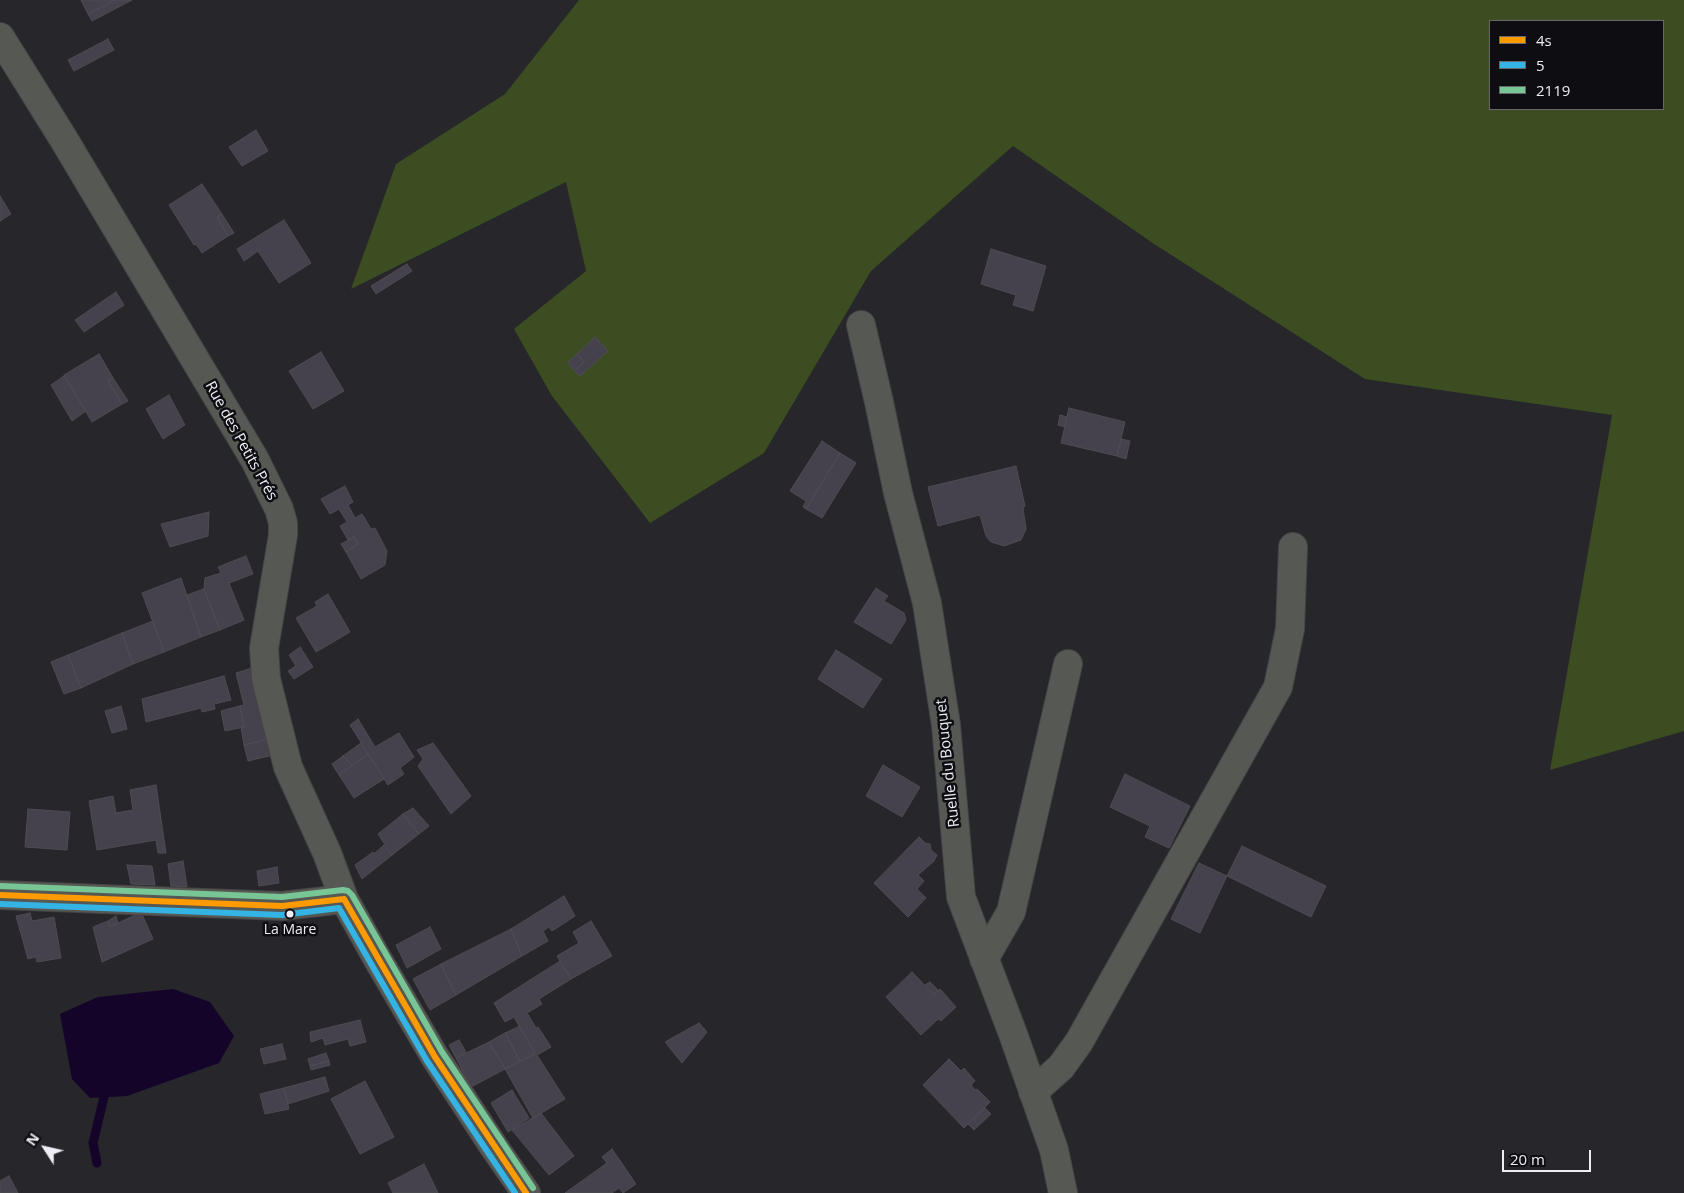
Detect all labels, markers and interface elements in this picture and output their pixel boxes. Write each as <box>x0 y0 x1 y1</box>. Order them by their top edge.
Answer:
legend <box>1489 20 1664 110</box>
text: 4s <box>1536 30 1552 50</box>
text: 5 <box>1536 55 1545 75</box>
text: 2119 <box>1536 80 1570 100</box>
street label: Rue des Petits Prés <box>201 378 281 504</box>
street label: Ruelle du Bouquet <box>932 698 964 828</box>
marker: La Mare <box>285 909 295 919</box>
place label: La Mare <box>264 922 316 938</box>
north arrow <box>20 1123 70 1173</box>
text: N <box>21 1129 43 1149</box>
scale bar <box>1504 1140 1593 1172</box>
text: 20 m <box>1510 1149 1545 1169</box>

